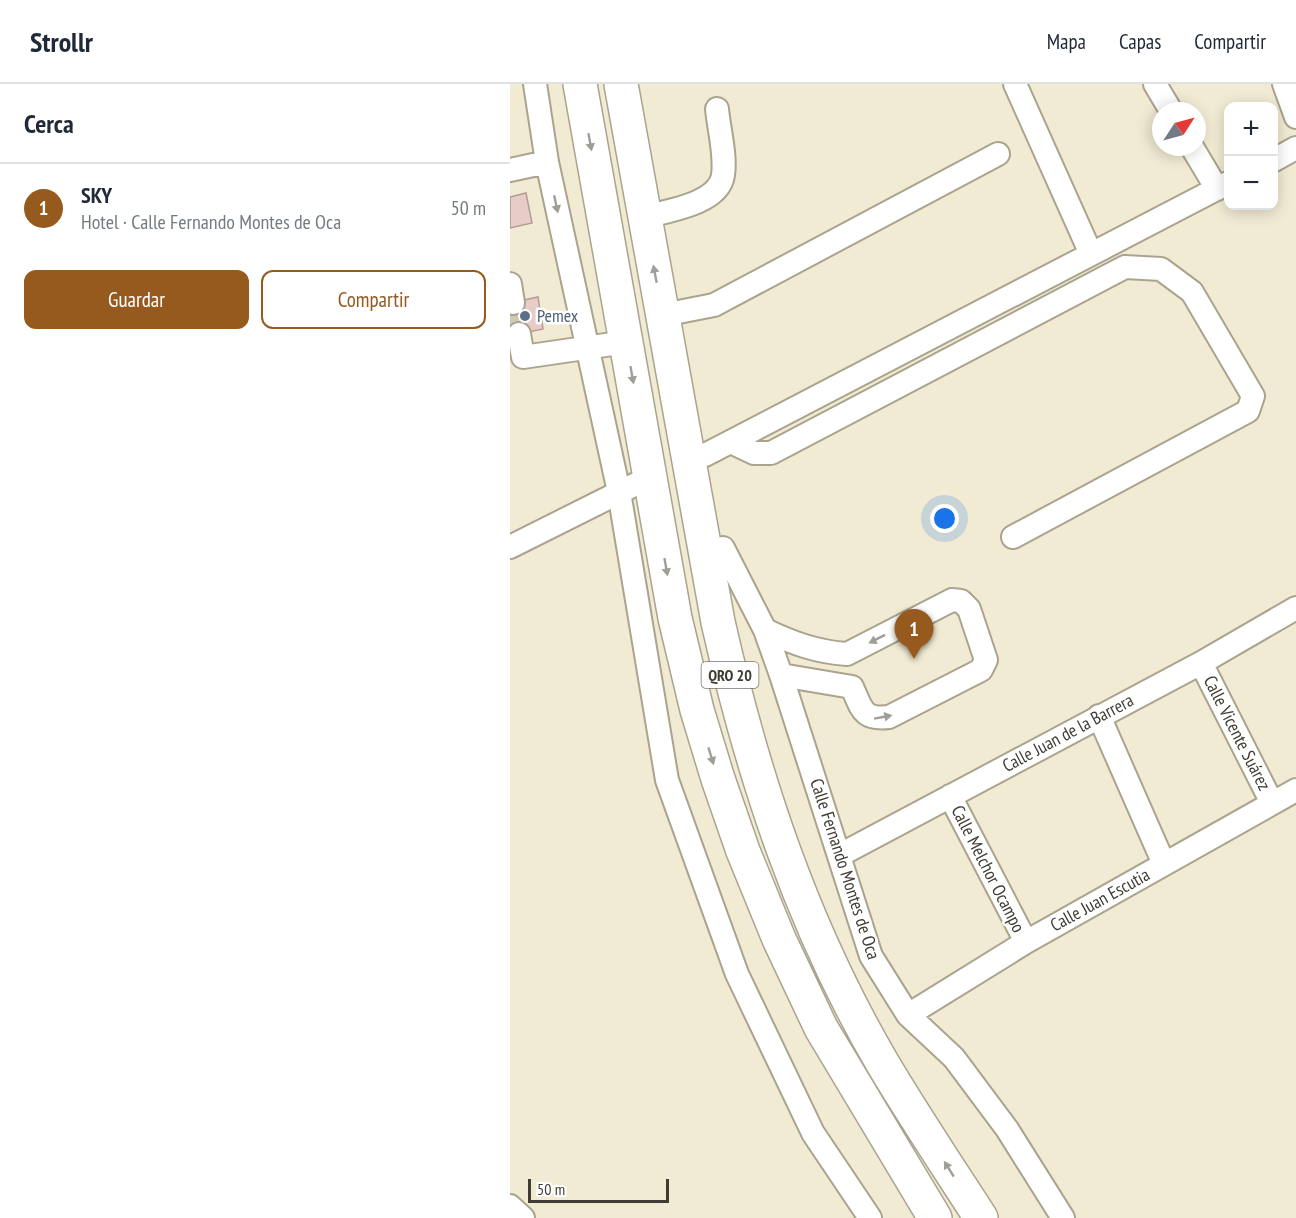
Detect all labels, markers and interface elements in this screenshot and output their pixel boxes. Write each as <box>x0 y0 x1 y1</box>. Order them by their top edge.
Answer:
text: Strollr <box>30 23 93 60</box>
text: Mapa <box>1047 28 1086 55</box>
text: Capas <box>1119 28 1161 55</box>
text: Compartir <box>1194 28 1266 55</box>
north arrow <box>1152 102 1206 156</box>
map controls <box>1224 102 1278 210</box>
button: + <box>1224 102 1278 156</box>
text: Cerca <box>24 107 74 140</box>
one-way arrow <box>586 132 595 151</box>
button: − <box>1224 156 1278 210</box>
text: SKY <box>81 181 112 209</box>
one-way arrow <box>552 194 561 213</box>
text: 1 <box>39 195 48 221</box>
text: 50 m <box>451 195 486 221</box>
text: Hotel · Calle Fernando Montes de Oca <box>81 209 341 235</box>
one-way arrow <box>650 265 659 284</box>
button: Guardar <box>24 270 249 329</box>
button: Compartir <box>261 270 486 329</box>
place label: Pemex <box>537 304 579 327</box>
marker: Pemex <box>518 309 532 323</box>
one-way arrow <box>628 365 637 384</box>
your location <box>930 504 959 533</box>
one-way arrow <box>662 557 671 576</box>
pin: 1 <box>894 610 934 659</box>
one-way arrow <box>868 634 885 644</box>
road number: QRO 20 <box>702 662 758 688</box>
street label: Calle Vicente Suárez <box>1199 672 1276 794</box>
street label: Calle Juan de la Barrera <box>998 688 1137 777</box>
one-way arrow <box>874 712 893 721</box>
one-way arrow <box>707 748 716 766</box>
street label: Calle Fernando Montes de Oca <box>805 775 886 962</box>
street label: Calle Melchor Ocampo <box>947 801 1030 936</box>
street label: Calle Juan Escutia <box>1046 863 1153 936</box>
one-way arrow <box>944 1160 955 1177</box>
scale bar <box>528 1176 669 1204</box>
text: 50 m <box>537 1179 565 1199</box>

